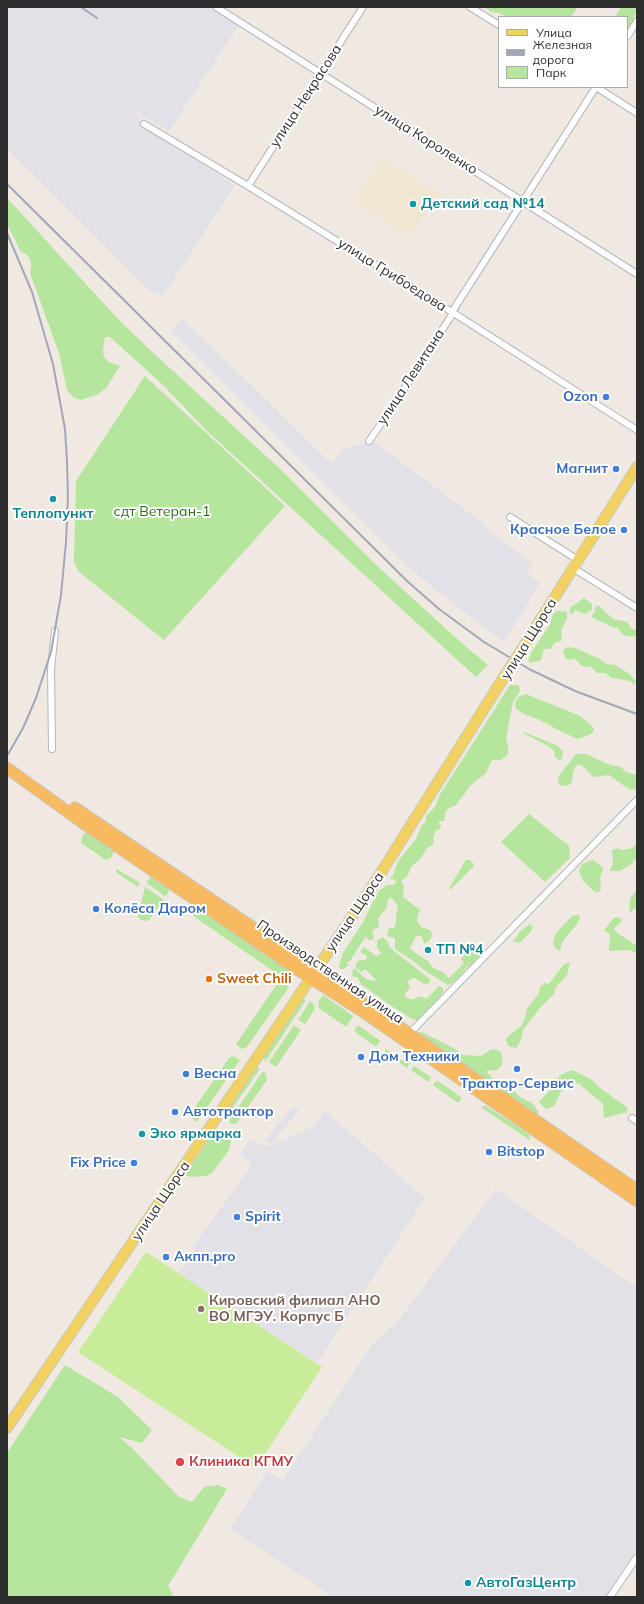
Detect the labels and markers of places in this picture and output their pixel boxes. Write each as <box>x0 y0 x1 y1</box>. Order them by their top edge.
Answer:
place label: Детский сад №14 <box>421 196 545 212</box>
marker: Детский сад №14 <box>408 199 418 209</box>
place label: Ozon <box>563 389 598 405</box>
marker: Ozon <box>601 392 611 402</box>
place label: Магнит <box>556 461 608 477</box>
marker: Магнит <box>611 464 621 474</box>
marker: Теплопункт <box>48 494 58 504</box>
place label: Теплопункт <box>13 506 93 522</box>
place label: Красное Белое <box>510 522 616 538</box>
marker: Красное Белое <box>619 525 629 535</box>
place label: Колёса Даром <box>104 901 206 917</box>
marker: Колёса Даром <box>91 904 101 914</box>
place label: ТП №4 <box>436 942 483 958</box>
marker: ТП №4 <box>423 945 433 955</box>
place label: Sweet Chili <box>217 971 292 987</box>
marker: Sweet Chili <box>204 974 214 984</box>
place label: Дом Техники <box>369 1049 460 1065</box>
marker: Дом Техники <box>356 1052 366 1062</box>
marker: Трактор-Сервис <box>512 1064 522 1074</box>
place label: Весна <box>194 1066 236 1082</box>
marker: Весна <box>181 1069 191 1079</box>
place label: Трактор-Сервис <box>460 1076 574 1092</box>
place label: Автотрактор <box>183 1104 274 1120</box>
marker: Автотрактор <box>170 1107 180 1117</box>
place label: Эко ярмарка <box>150 1126 241 1142</box>
marker: Эко ярмарка <box>137 1129 147 1139</box>
place label: Bitstop <box>497 1144 545 1160</box>
marker: Bitstop <box>484 1147 494 1157</box>
place label: Fix Price <box>70 1155 126 1171</box>
marker: Fix Price <box>129 1158 139 1168</box>
place label: Spirit <box>245 1209 281 1225</box>
marker: Spirit <box>232 1212 242 1222</box>
place label: Акпп.pro <box>174 1249 236 1265</box>
marker: Акпп.pro <box>161 1252 171 1262</box>
place label: Кировский филиал АНО ВО МГЭУ. Корпус Б <box>209 1293 380 1326</box>
marker: Кировский филиал АНО ВО МГЭУ. Корпус Б <box>196 1304 206 1314</box>
place label: Клиника КГМУ <box>189 1454 293 1470</box>
marker: Клиника КГМУ <box>174 1456 186 1468</box>
place label: АвтоГазЦентр <box>476 1575 576 1591</box>
marker: АвтоГазЦентр <box>463 1578 473 1588</box>

